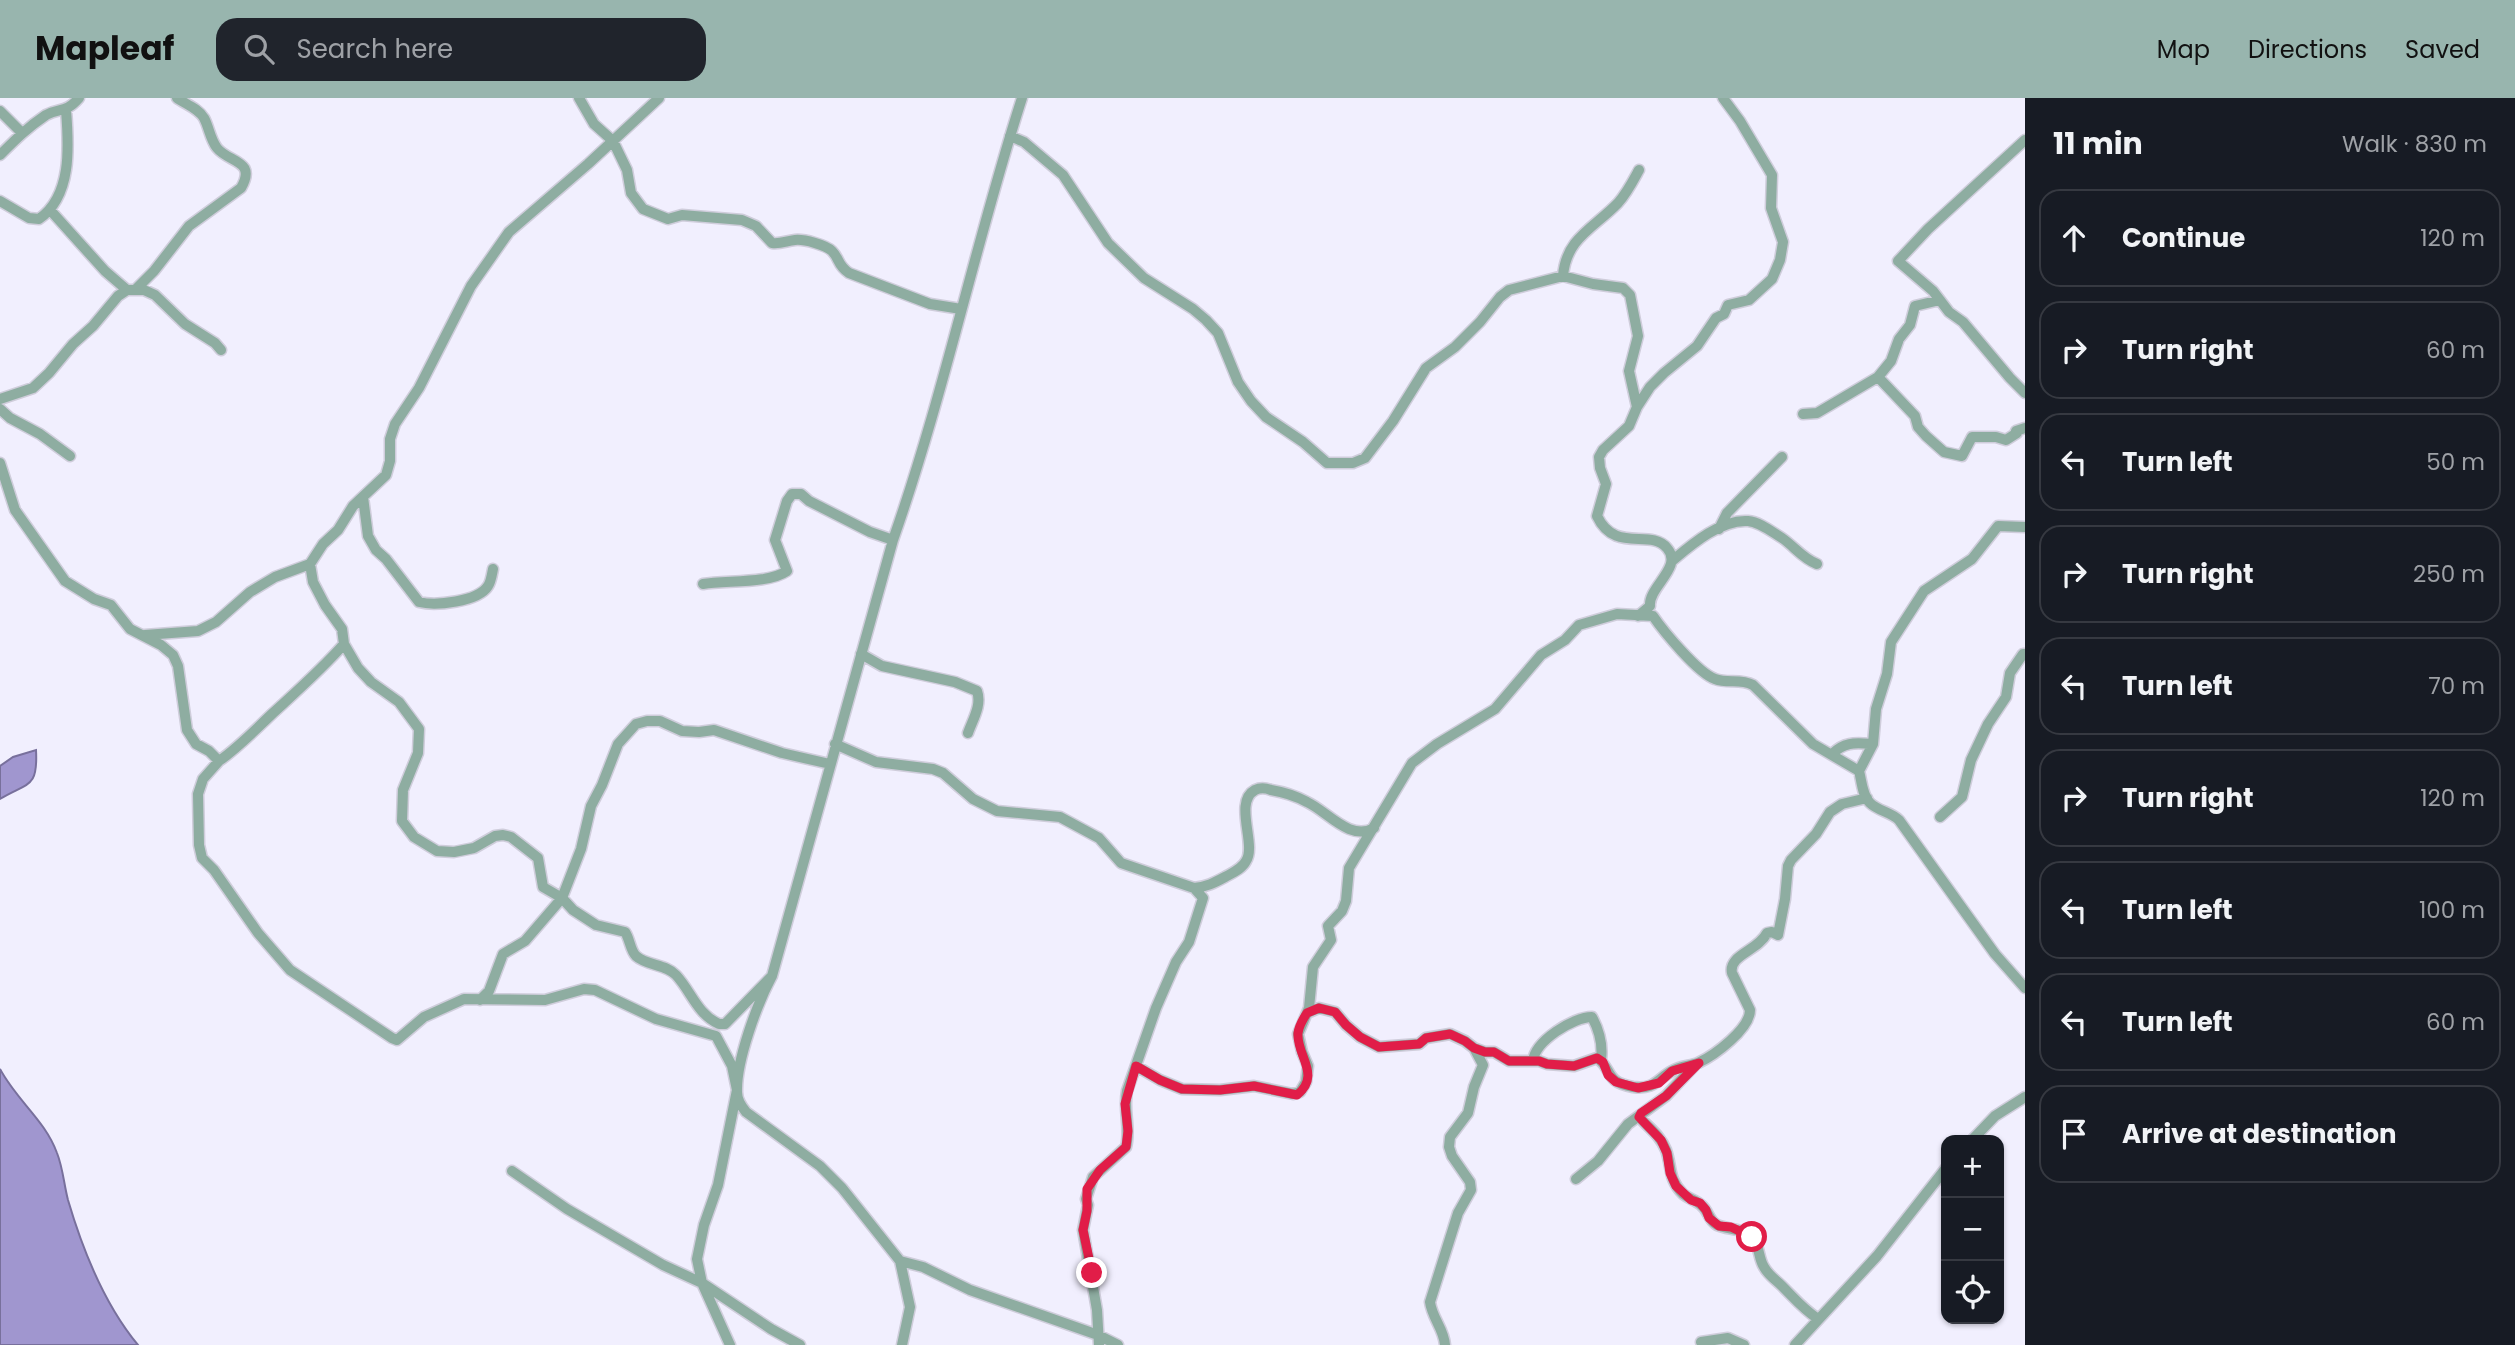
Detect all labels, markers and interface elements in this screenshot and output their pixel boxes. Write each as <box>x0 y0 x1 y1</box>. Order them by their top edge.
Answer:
search box <box>216 18 706 81</box>
text: Mapleaf <box>35 25 174 72</box>
icon: search <box>240 30 278 68</box>
text: Search here <box>296 31 453 67</box>
text: Map <box>2157 33 2210 66</box>
text: Directions <box>2248 33 2367 66</box>
text: Saved <box>2405 33 2480 66</box>
text: 11 min <box>2053 122 2143 165</box>
text: Walk · 830 m <box>2342 128 2487 160</box>
icon: ahead <box>2055 219 2093 257</box>
text: Continue <box>2122 220 2245 256</box>
text: 120 m <box>2420 222 2485 254</box>
icon: right <box>2055 331 2093 369</box>
text: Turn right <box>2122 332 2254 368</box>
text: 60 m <box>2426 334 2485 366</box>
icon: left <box>2055 443 2093 481</box>
text: Turn left <box>2122 444 2233 480</box>
text: 50 m <box>2426 446 2485 478</box>
icon: right <box>2055 555 2093 593</box>
text: Turn right <box>2122 556 2254 592</box>
text: 250 m <box>2413 558 2485 590</box>
icon: left <box>2055 667 2093 705</box>
text: Turn left <box>2122 668 2233 704</box>
text: 70 m <box>2428 670 2485 702</box>
icon: right <box>2055 779 2093 817</box>
text: Turn right <box>2122 780 2254 816</box>
text: 120 m <box>2420 782 2485 814</box>
icon: left <box>2055 891 2093 929</box>
text: Turn left <box>2122 892 2233 928</box>
text: 100 m <box>2419 894 2485 926</box>
icon: left <box>2055 1003 2093 1041</box>
text: Turn left <box>2122 1004 2233 1040</box>
text: 60 m <box>2426 1006 2485 1038</box>
icon: arrive <box>2055 1115 2093 1153</box>
text: Arrive at destination <box>2122 1116 2397 1152</box>
map controls <box>1941 1135 2004 1324</box>
button: + <box>1941 1135 2004 1198</box>
button: − <box>1941 1198 2004 1261</box>
route start <box>1736 1221 1767 1252</box>
route end <box>1076 1257 1107 1288</box>
button: locate <box>1941 1261 2004 1324</box>

